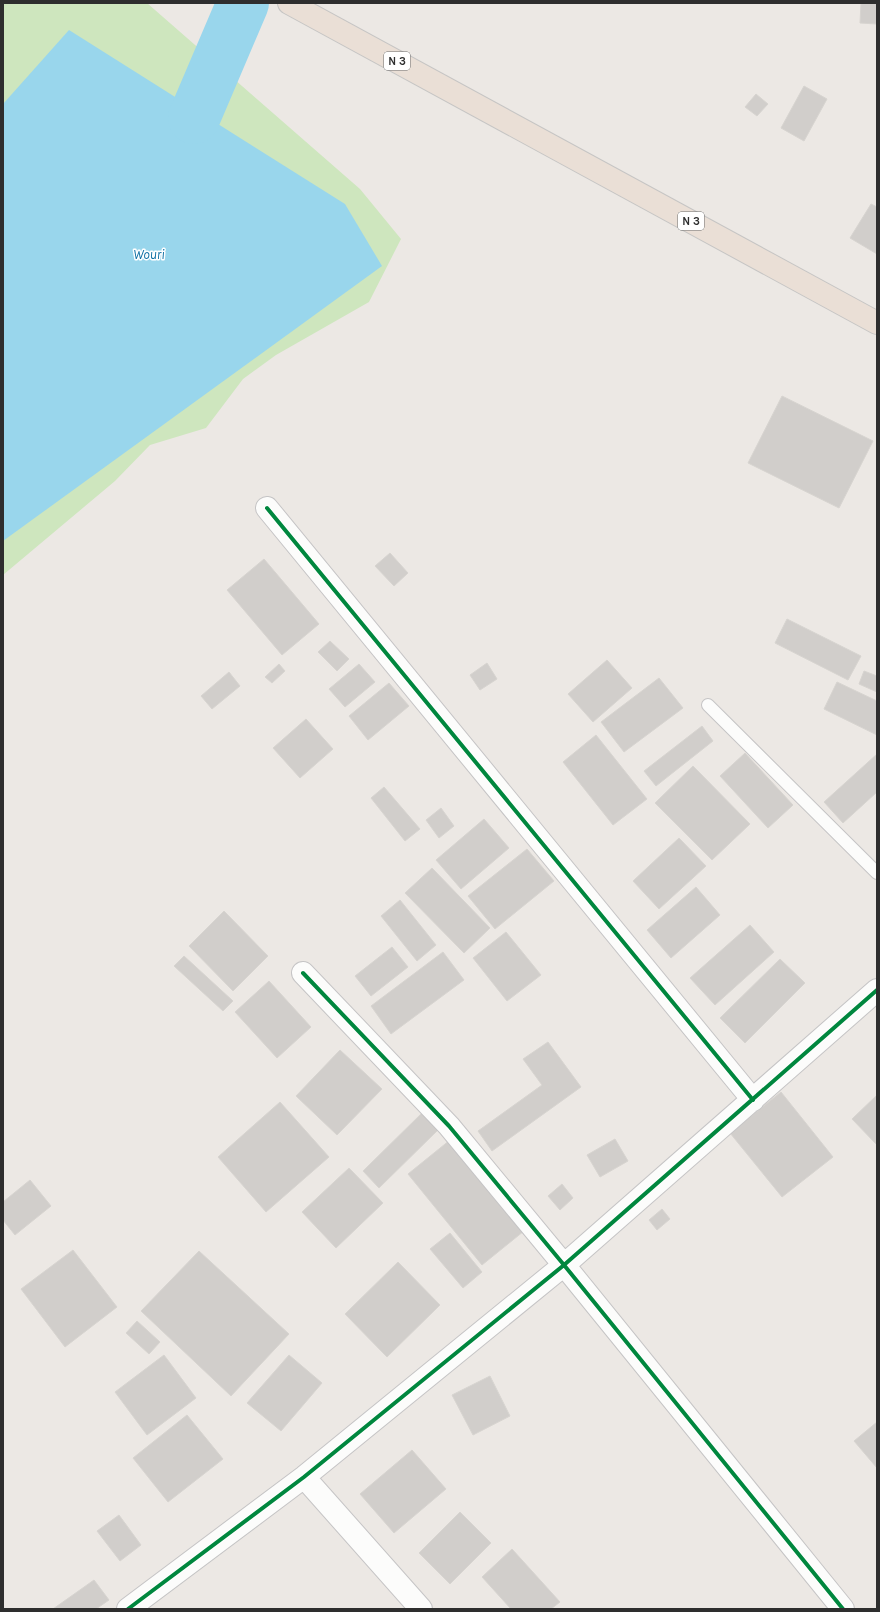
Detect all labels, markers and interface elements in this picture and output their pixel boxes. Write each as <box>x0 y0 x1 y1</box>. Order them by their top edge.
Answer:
road number: N 3 <box>384 52 410 70</box>
road number: N 3 <box>678 212 704 230</box>
water label: Wouri <box>133 247 165 262</box>

